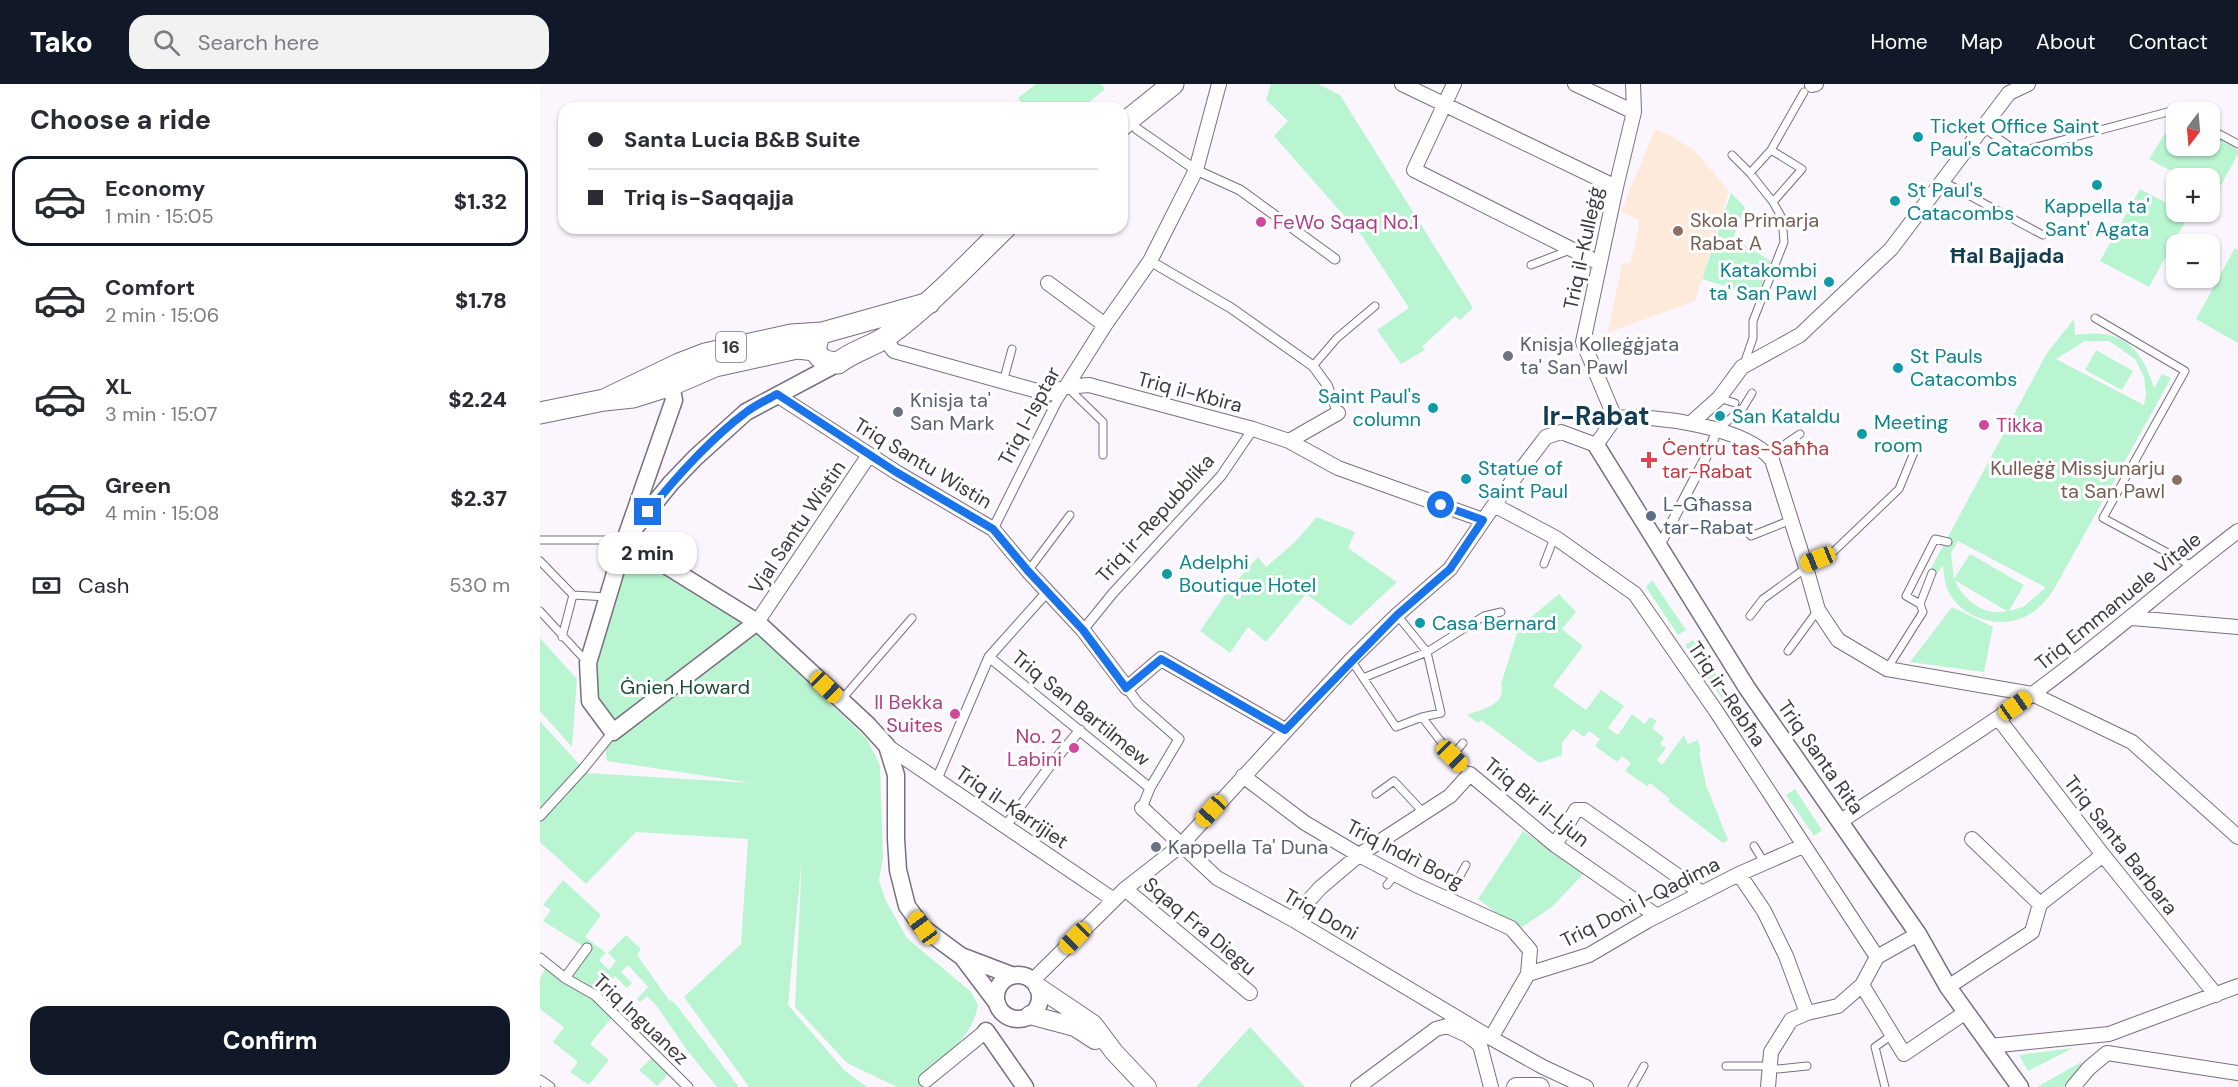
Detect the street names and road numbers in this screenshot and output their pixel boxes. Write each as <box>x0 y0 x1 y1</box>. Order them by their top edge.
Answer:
street label: Triq il-Kulleġġ <box>1557 184 1609 312</box>
road number: 16 <box>716 332 746 362</box>
street label: Triq l-Isptar <box>992 362 1066 470</box>
street label: Triq il-Kbira <box>1135 366 1245 418</box>
street label: Triq Santu Wistin <box>849 412 997 514</box>
street label: Triq ir-Repubblika <box>1090 448 1220 588</box>
street label: Vjal Santu Wistin <box>743 455 851 599</box>
street label: Triq Emmanuele Vitale <box>2030 526 2206 676</box>
street label: Triq ir-Rebħa <box>1682 636 1772 752</box>
street label: Triq San Bartilmew <box>1006 644 1156 772</box>
street label: Triq Santa Rita <box>1772 695 1870 819</box>
street label: Triq Bir il-Ljun <box>1479 752 1595 852</box>
street label: Triq il-Karrijiet <box>951 760 1073 854</box>
street label: Triq Santa Barbara <box>2058 770 2184 920</box>
street label: Triq Indrì Borg <box>1342 813 1468 895</box>
street label: Triq Doni l-Qadima <box>1556 851 1724 953</box>
street label: Sqaq Fra Diegu <box>1138 871 1262 981</box>
street label: Triq Doni <box>1279 882 1363 946</box>
street label: Triq Inguanez <box>588 968 694 1070</box>

